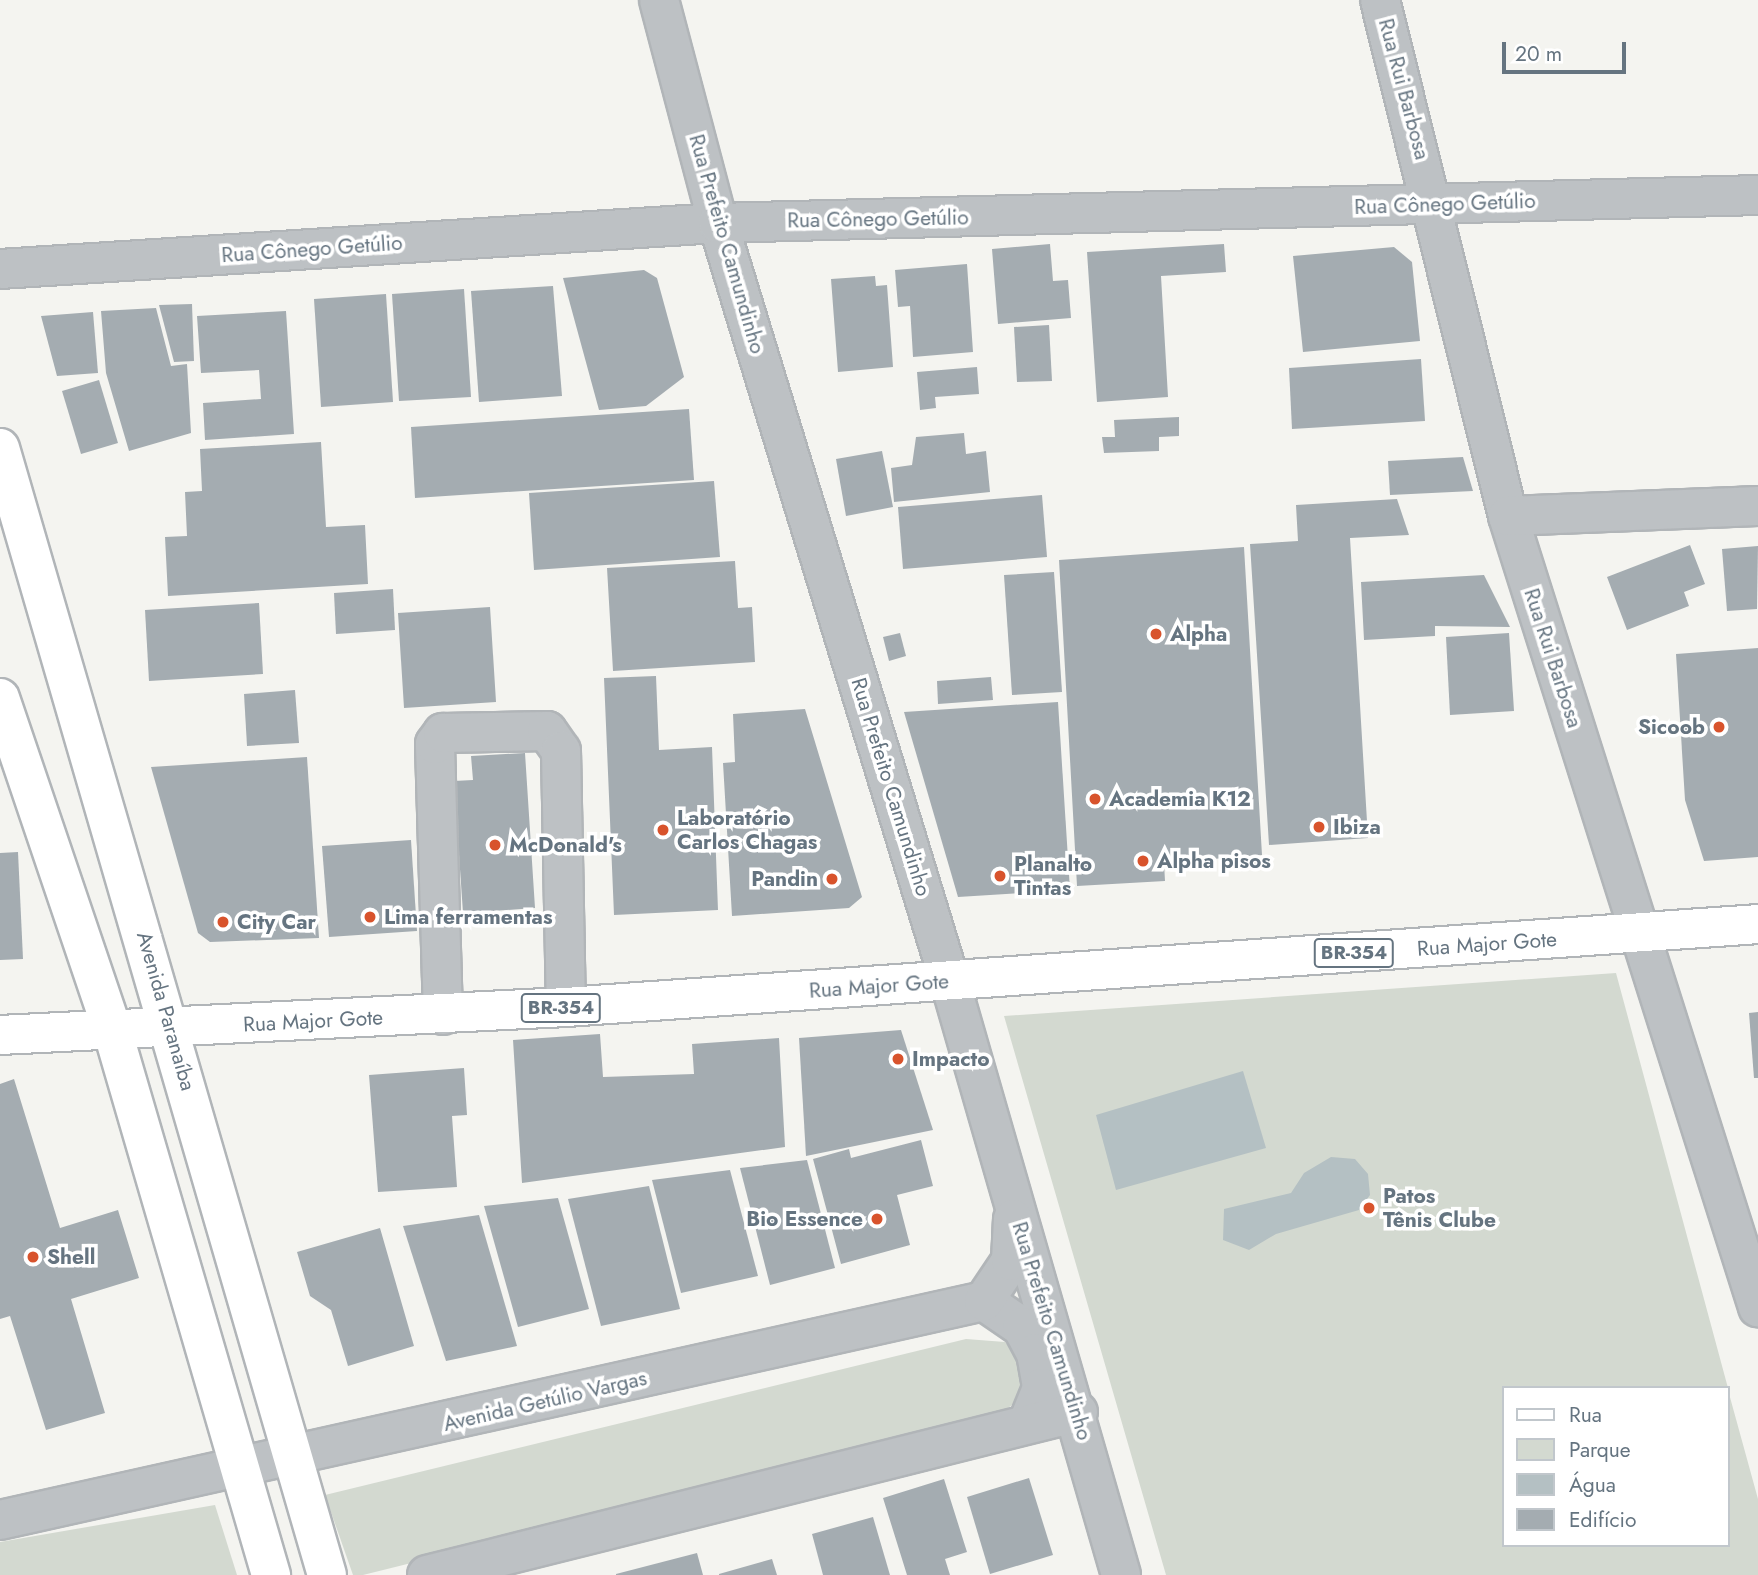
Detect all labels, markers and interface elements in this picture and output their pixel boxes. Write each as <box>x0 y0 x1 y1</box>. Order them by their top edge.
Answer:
street label: Rua Rui Barbosa <box>1373 16 1435 162</box>
scale bar <box>1506 28 1630 72</box>
text: 20 m <box>1515 39 1562 69</box>
street label: Rua Prefeito Camundinho <box>684 131 770 357</box>
street label: Rua Cônego Getúlio <box>1354 188 1536 220</box>
street label: Rua Cônego Getúlio <box>787 205 969 233</box>
street label: Rua Cônego Getúlio <box>221 230 403 268</box>
street label: Rua Rui Barbosa <box>1519 585 1587 731</box>
place label: Alpha <box>1170 621 1227 647</box>
marker: Alpha <box>1148 626 1164 642</box>
street label: Rua Prefeito Camundinho <box>846 675 936 899</box>
place label: Sicoob <box>1638 714 1705 740</box>
marker: Sicoob <box>1711 719 1727 735</box>
place label: Academia K12 <box>1109 786 1251 812</box>
marker: Academia K12 <box>1087 791 1103 807</box>
place label: Laboratório Carlos Chagas <box>677 805 817 855</box>
place label: Ibiza <box>1333 814 1381 840</box>
marker: Ibiza <box>1311 819 1327 835</box>
marker: Laboratório Carlos Chagas <box>655 822 671 838</box>
place label: McDonald's <box>509 832 622 858</box>
marker: McDonald's <box>487 837 503 853</box>
place label: Alpha pisos <box>1157 848 1271 874</box>
place label: Planalto Tintas <box>1014 851 1092 901</box>
marker: Alpha pisos <box>1135 853 1151 869</box>
place label: Pandin <box>751 866 818 892</box>
marker: Planalto Tintas <box>992 868 1008 884</box>
marker: Pandin <box>824 871 840 887</box>
place label: Lima ferramentas <box>384 904 552 930</box>
place label: City Car <box>237 909 316 935</box>
marker: Lima ferramentas <box>362 909 378 925</box>
marker: City Car <box>215 914 231 930</box>
street label: Rua Major Gote <box>1416 927 1558 961</box>
street label: Avenida Paranaíba <box>131 929 201 1093</box>
road number: BR-354 <box>1314 937 1394 968</box>
street label: Rua Major Gote <box>808 969 950 1003</box>
road number: BR-354 <box>521 992 601 1024</box>
street label: Rua Major Gote <box>242 1005 384 1037</box>
place label: Impacto <box>912 1046 990 1072</box>
marker: Impacto <box>890 1051 906 1067</box>
place label: Patos Tênis Clube <box>1383 1183 1496 1233</box>
marker: Patos Tênis Clube <box>1361 1200 1377 1216</box>
place label: Bio Essence <box>746 1206 863 1232</box>
marker: Bio Essence <box>869 1211 885 1227</box>
street label: Rua Prefeito Camundinho <box>1007 1219 1097 1443</box>
place label: Shell <box>47 1244 95 1270</box>
marker: Shell <box>25 1249 41 1265</box>
street label: Avenida Getúlio Vargas <box>441 1365 649 1437</box>
legend <box>1502 1386 1730 1547</box>
text: Rua <box>1569 1400 1602 1430</box>
text: Parque <box>1569 1435 1631 1465</box>
text: Água <box>1569 1470 1616 1500</box>
text: Edifício <box>1569 1505 1636 1535</box>

